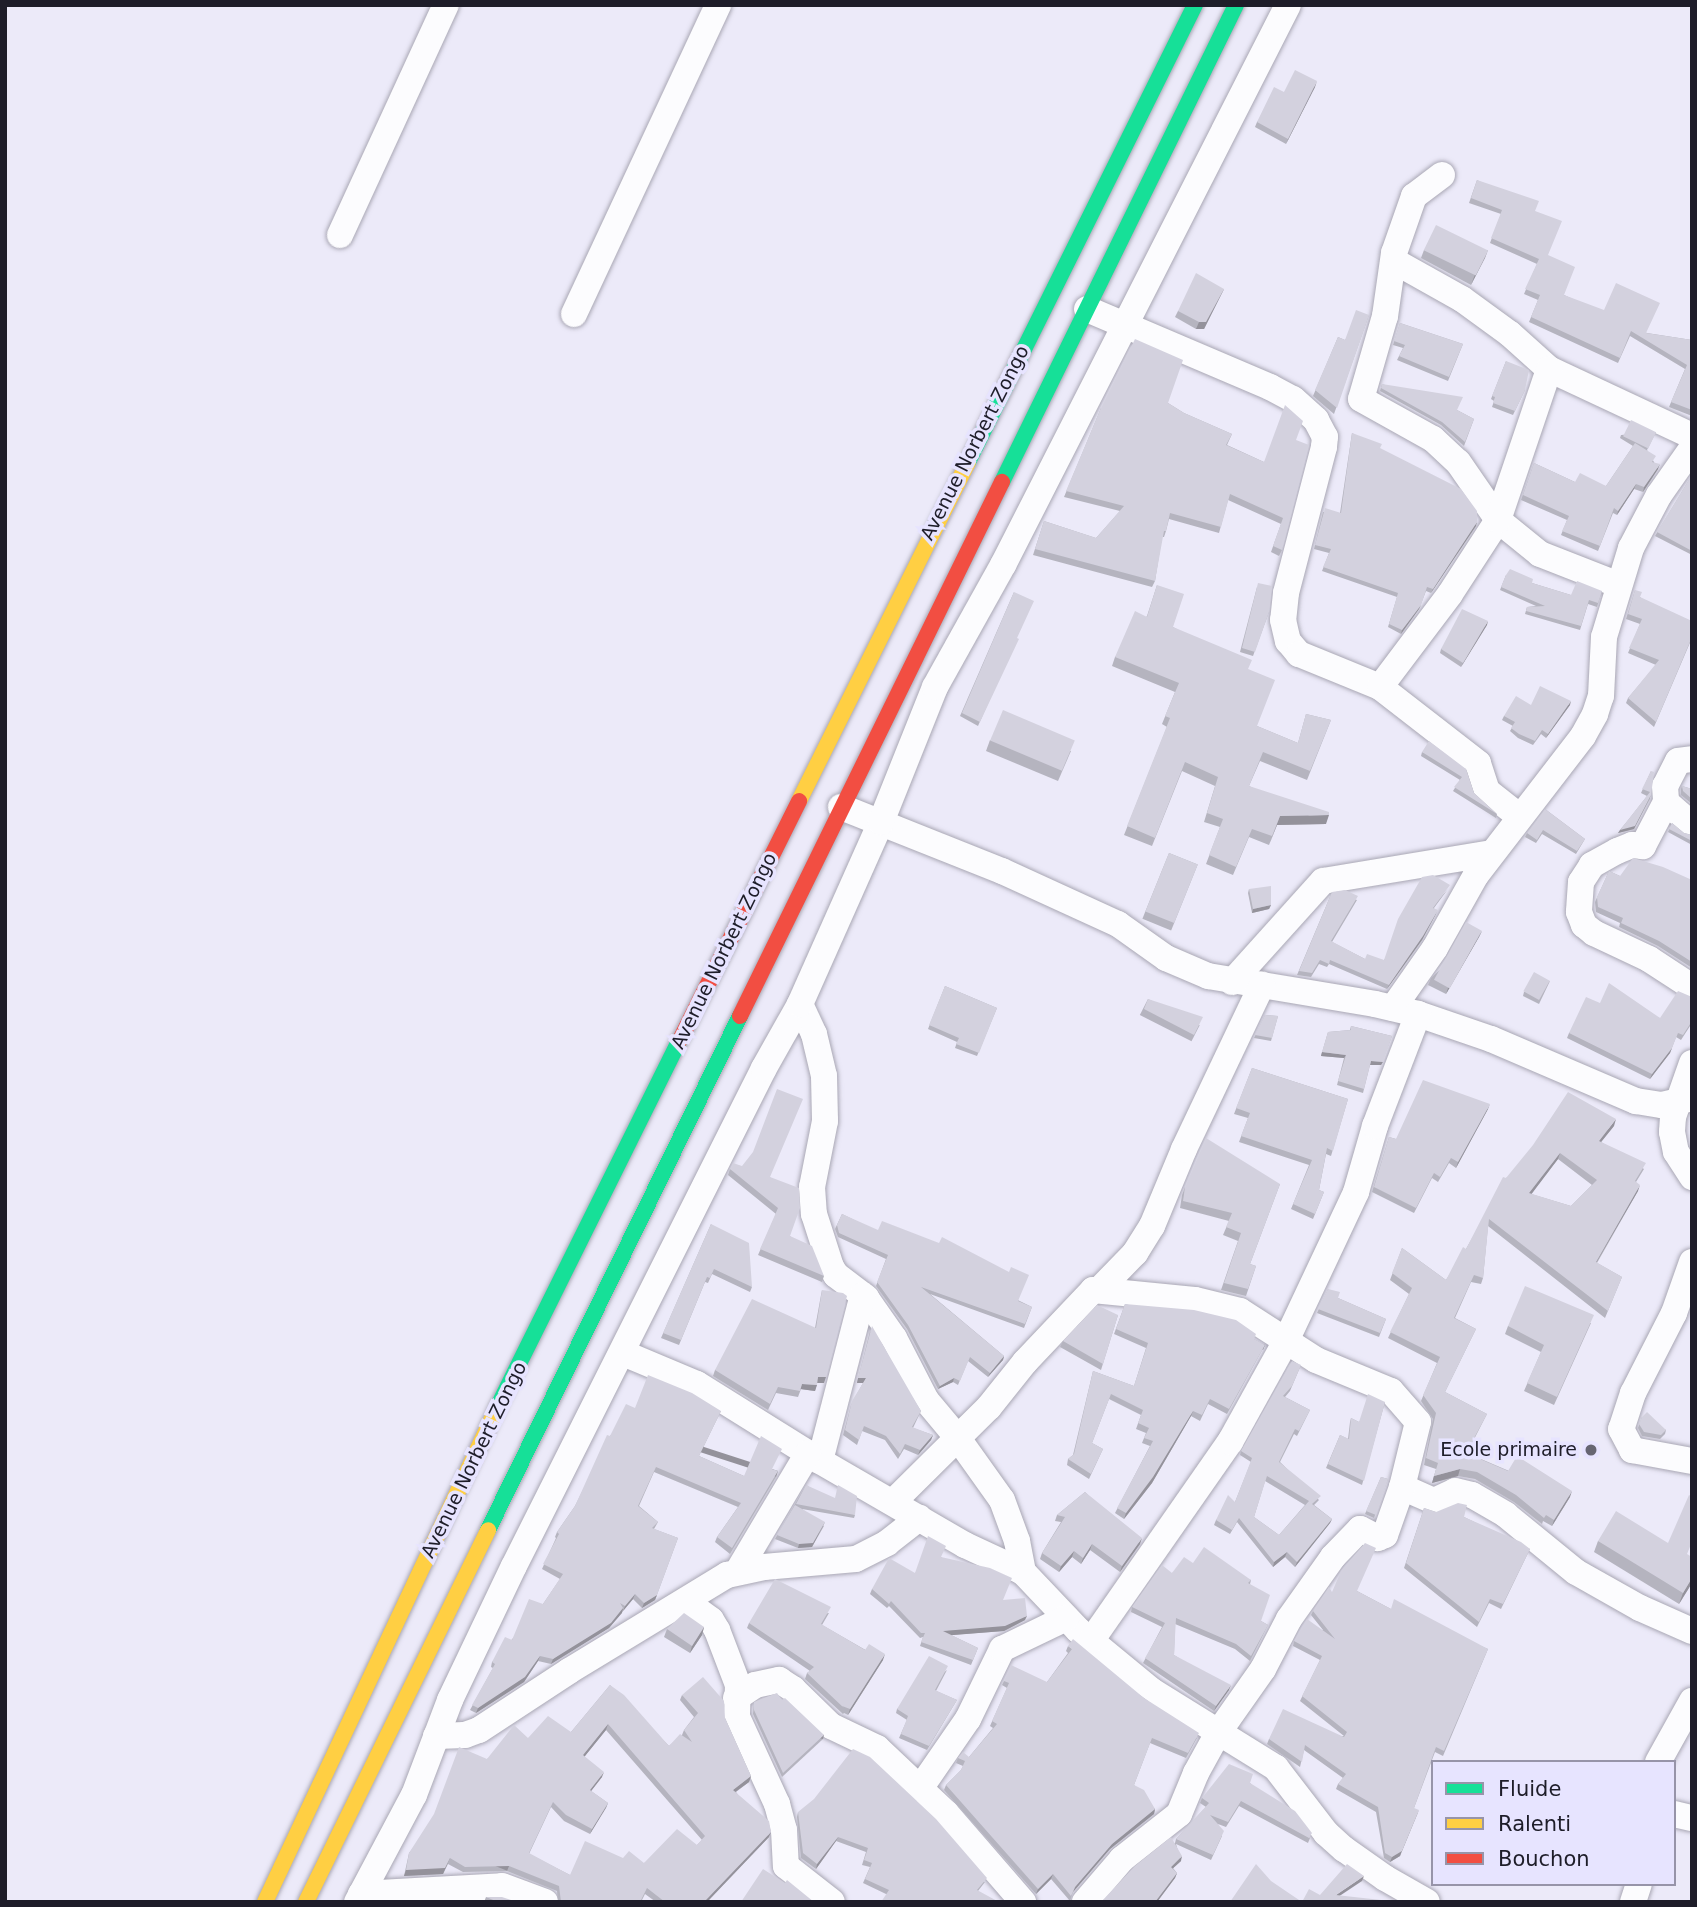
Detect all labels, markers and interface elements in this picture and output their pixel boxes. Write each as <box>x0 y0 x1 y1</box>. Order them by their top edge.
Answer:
street label: Avenue Norbert Zongo <box>916 342 1034 544</box>
street label: Avenue Norbert Zongo <box>666 849 782 1053</box>
street label: Avenue Norbert Zongo <box>416 1358 532 1562</box>
place label: Ecole primaire <box>1440 1439 1577 1461</box>
marker: Ecole primaire <box>1583 1442 1599 1458</box>
legend <box>1431 1760 1676 1886</box>
text: Fluide <box>1498 1777 1561 1801</box>
text: Ralenti <box>1498 1812 1571 1836</box>
text: Bouchon <box>1498 1847 1590 1871</box>

